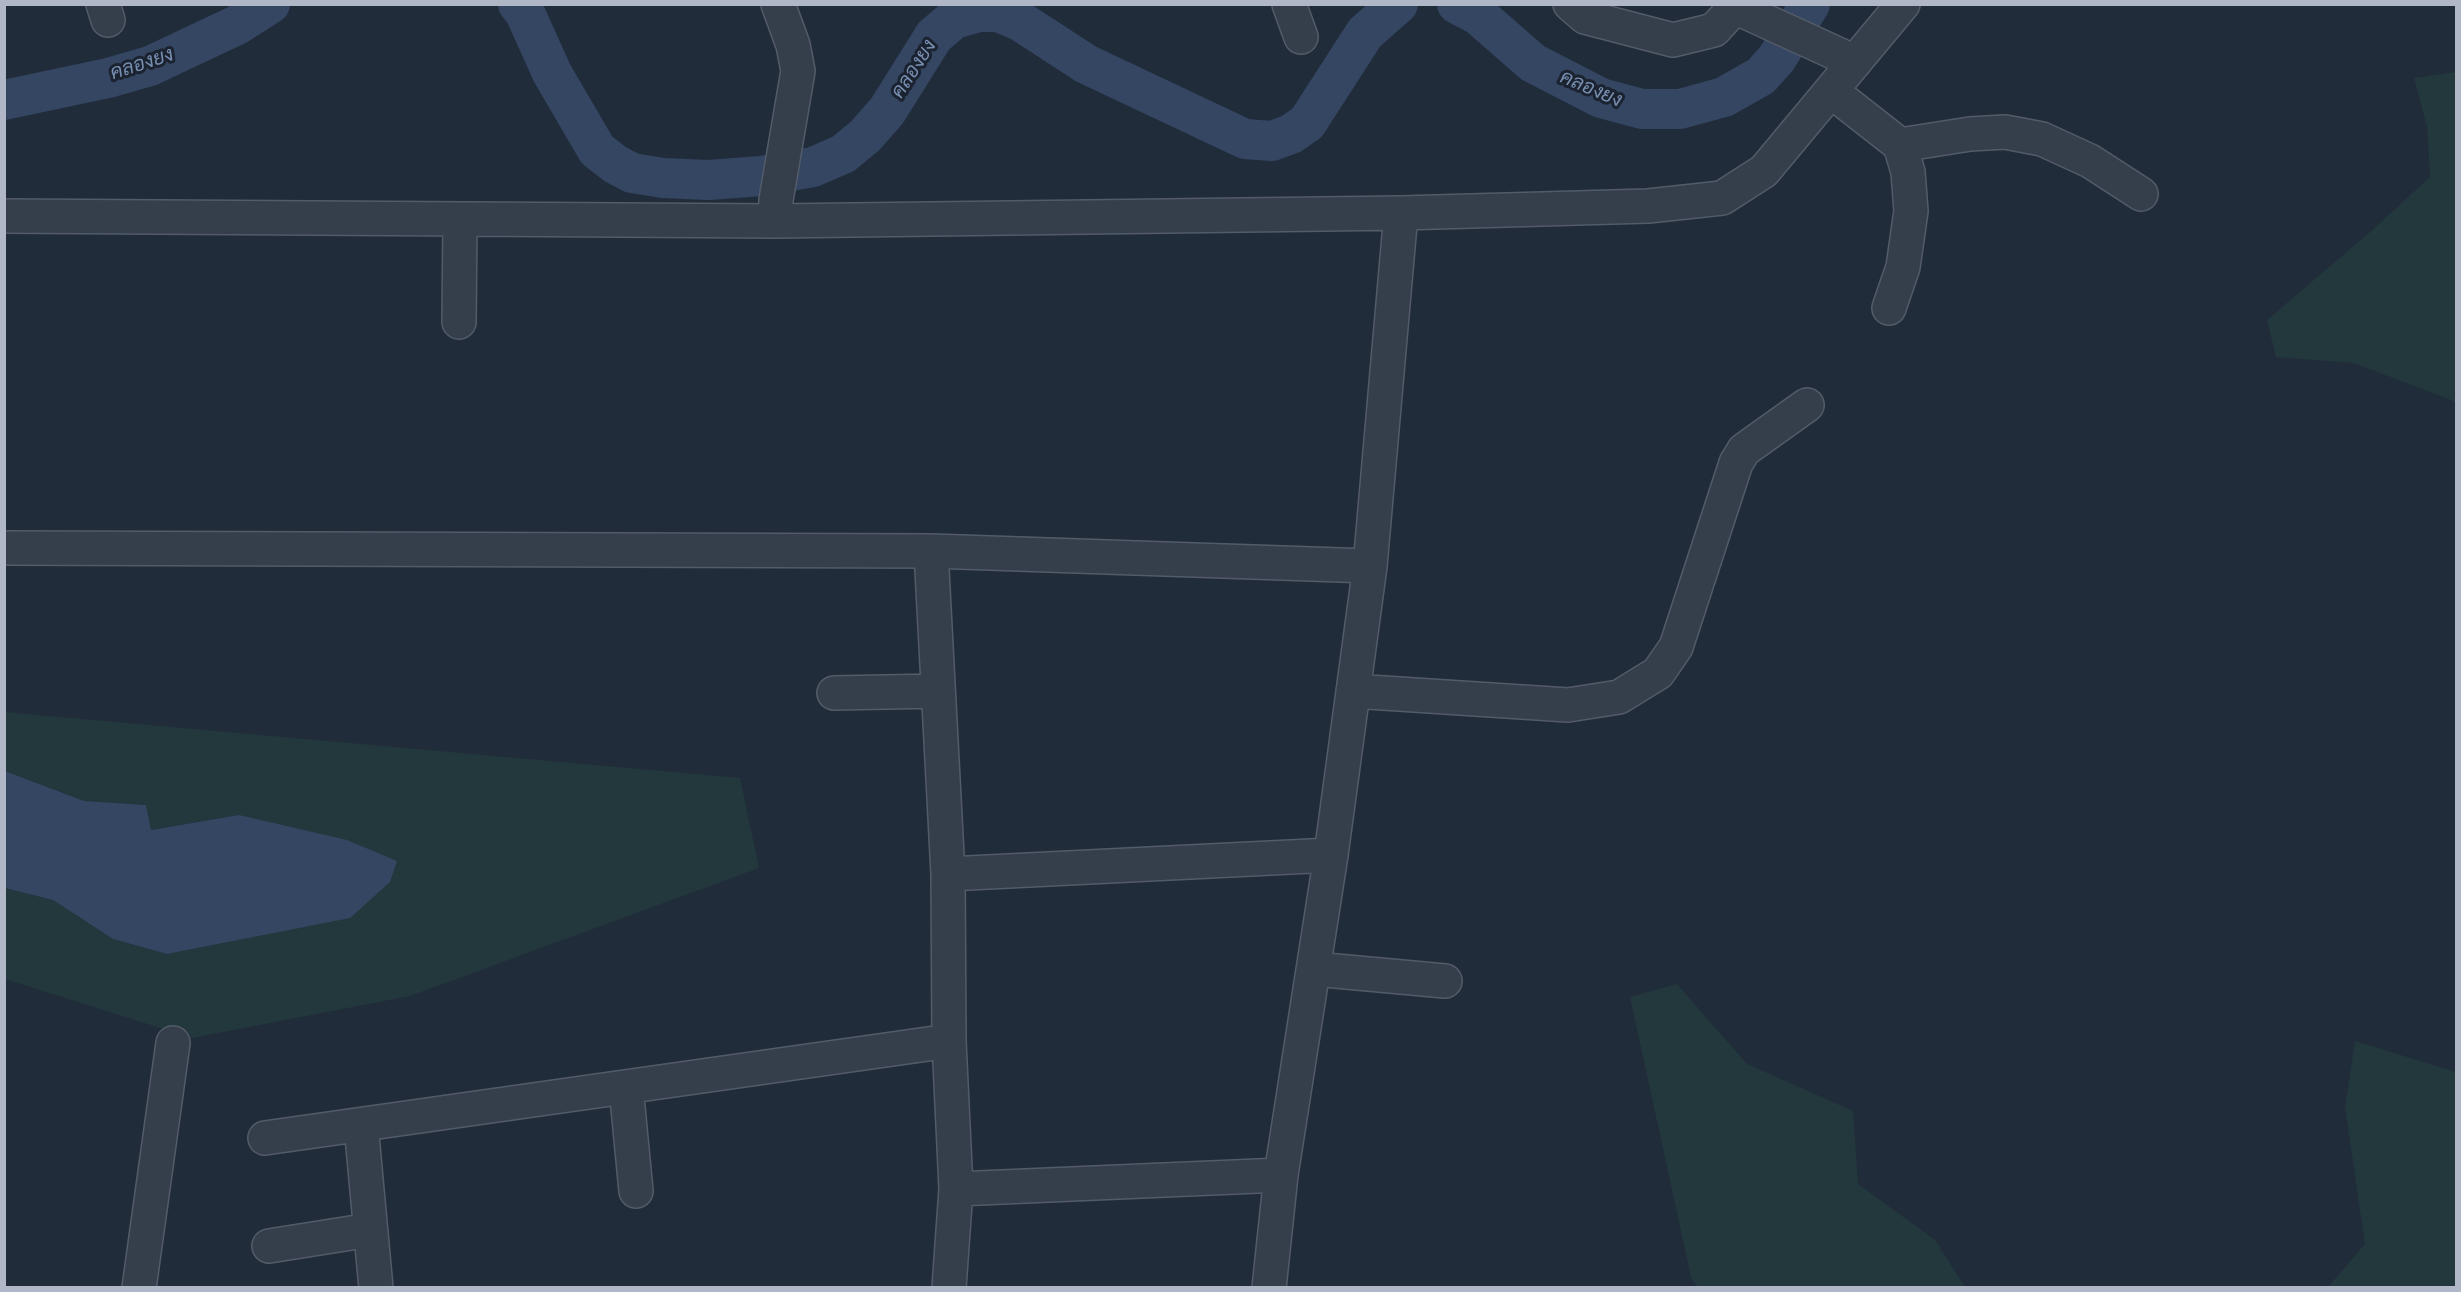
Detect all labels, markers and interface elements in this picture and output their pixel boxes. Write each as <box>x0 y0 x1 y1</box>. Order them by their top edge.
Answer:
water label: คลองยง <box>886 35 942 103</box>
water label: คลองยง <box>107 43 177 85</box>
water label: คลองยง <box>1556 65 1626 113</box>

